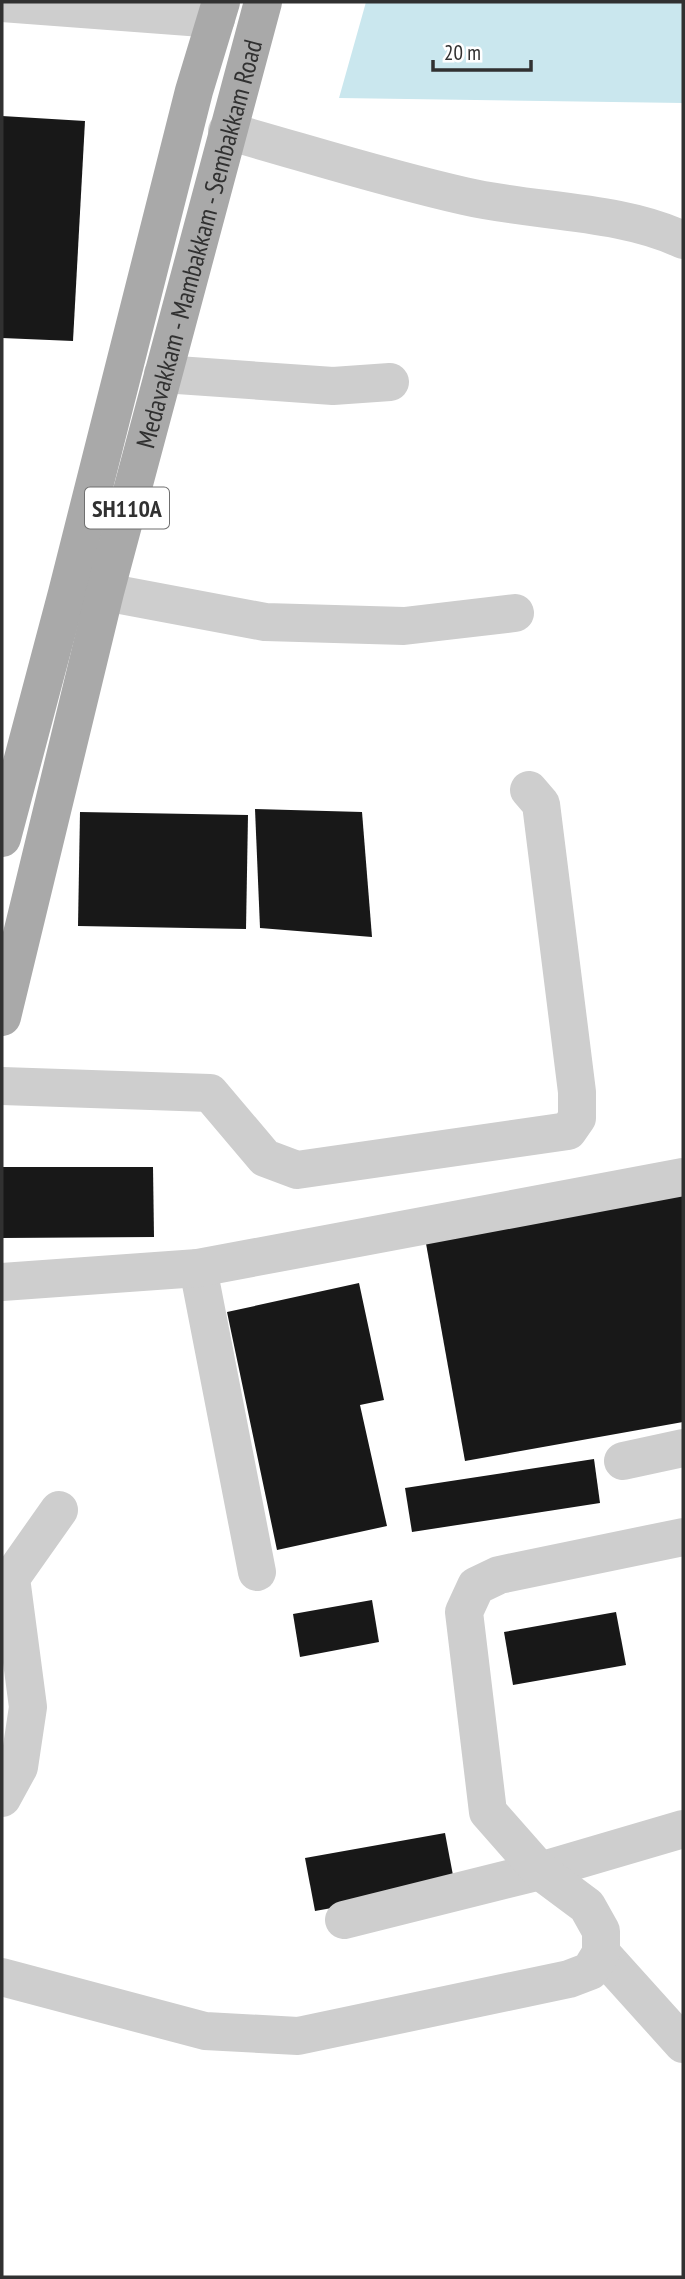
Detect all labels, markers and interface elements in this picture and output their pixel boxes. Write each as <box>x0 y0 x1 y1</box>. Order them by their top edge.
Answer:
scale bar <box>433 28 531 72</box>
street label: Medavakkam - Mambakkam - Sembakkam Road <box>128 36 269 451</box>
text: 20 m <box>444 39 481 66</box>
road number: SH110A <box>85 488 169 528</box>

